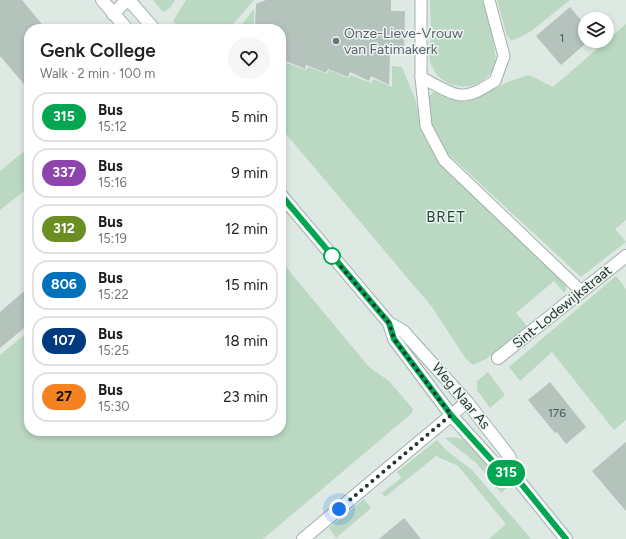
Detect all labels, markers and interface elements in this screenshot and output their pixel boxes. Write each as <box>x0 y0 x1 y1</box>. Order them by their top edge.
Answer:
map controls <box>578 12 614 48</box>
button: layers <box>578 12 614 48</box>
place label: Onze-Lieve-Vrouw van Fatimakerk <box>344 25 463 58</box>
house number: 1 <box>560 31 564 45</box>
marker: Onze-Lieve-Vrouw van Fatimakerk <box>331 36 341 46</box>
button: heart <box>228 37 270 79</box>
text: Genk College <box>40 39 156 62</box>
text: Walk · 2 min · 100 m <box>40 66 155 81</box>
text: Bus <box>98 101 123 119</box>
text: 315 <box>53 108 75 125</box>
text: 5 min <box>231 108 268 126</box>
text: 15:12 <box>98 119 127 134</box>
text: Bus <box>98 157 123 175</box>
text: 337 <box>52 164 76 181</box>
text: 9 min <box>231 164 268 182</box>
text: 15:16 <box>98 175 127 190</box>
district label: BRET <box>426 208 466 226</box>
text: Bus <box>98 213 123 231</box>
text: 312 <box>53 220 75 237</box>
text: 12 min <box>225 220 268 238</box>
text: 15:19 <box>98 231 127 246</box>
unlabelled marker <box>323 247 341 265</box>
street label: Sint-Lodewijkstraat <box>509 262 615 352</box>
text: Bus <box>98 269 123 287</box>
text: 806 <box>51 276 77 293</box>
text: 15 min <box>225 276 268 294</box>
text: 15:22 <box>98 287 129 302</box>
text: Bus <box>98 325 123 343</box>
text: 107 <box>53 332 75 349</box>
text: 18 min <box>224 332 268 350</box>
text: 15:25 <box>98 343 129 358</box>
street label: Weg Naar As <box>428 359 494 433</box>
text: Bus <box>98 381 123 399</box>
text: 27 <box>56 388 72 405</box>
text: 23 min <box>223 388 268 406</box>
text: 15:30 <box>98 399 130 414</box>
house number: 176 <box>548 406 566 420</box>
line badge: 315 <box>483 460 529 486</box>
text: 315 <box>495 464 517 481</box>
your location <box>329 499 349 519</box>

